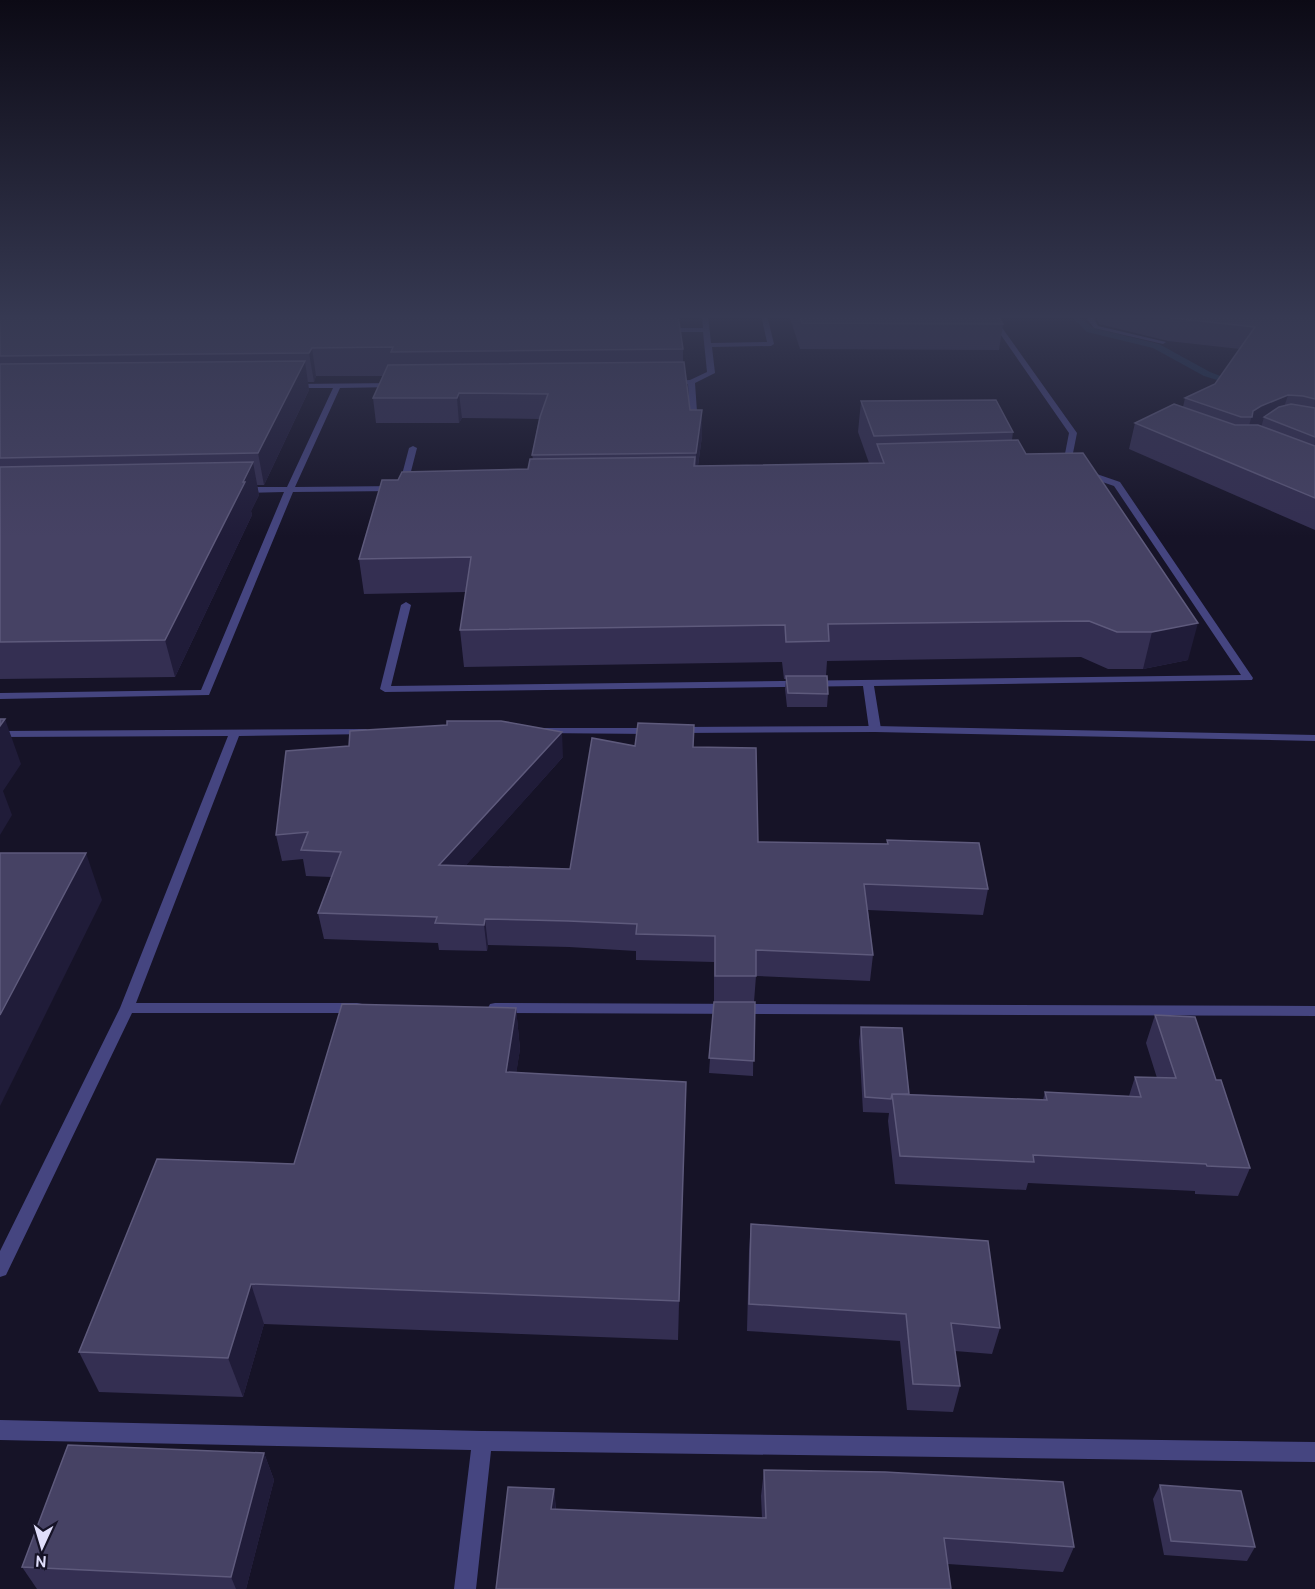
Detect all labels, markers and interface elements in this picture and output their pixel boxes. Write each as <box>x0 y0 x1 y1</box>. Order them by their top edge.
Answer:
north arrow <box>12 1517 72 1577</box>
text: N <box>35 1552 47 1571</box>

